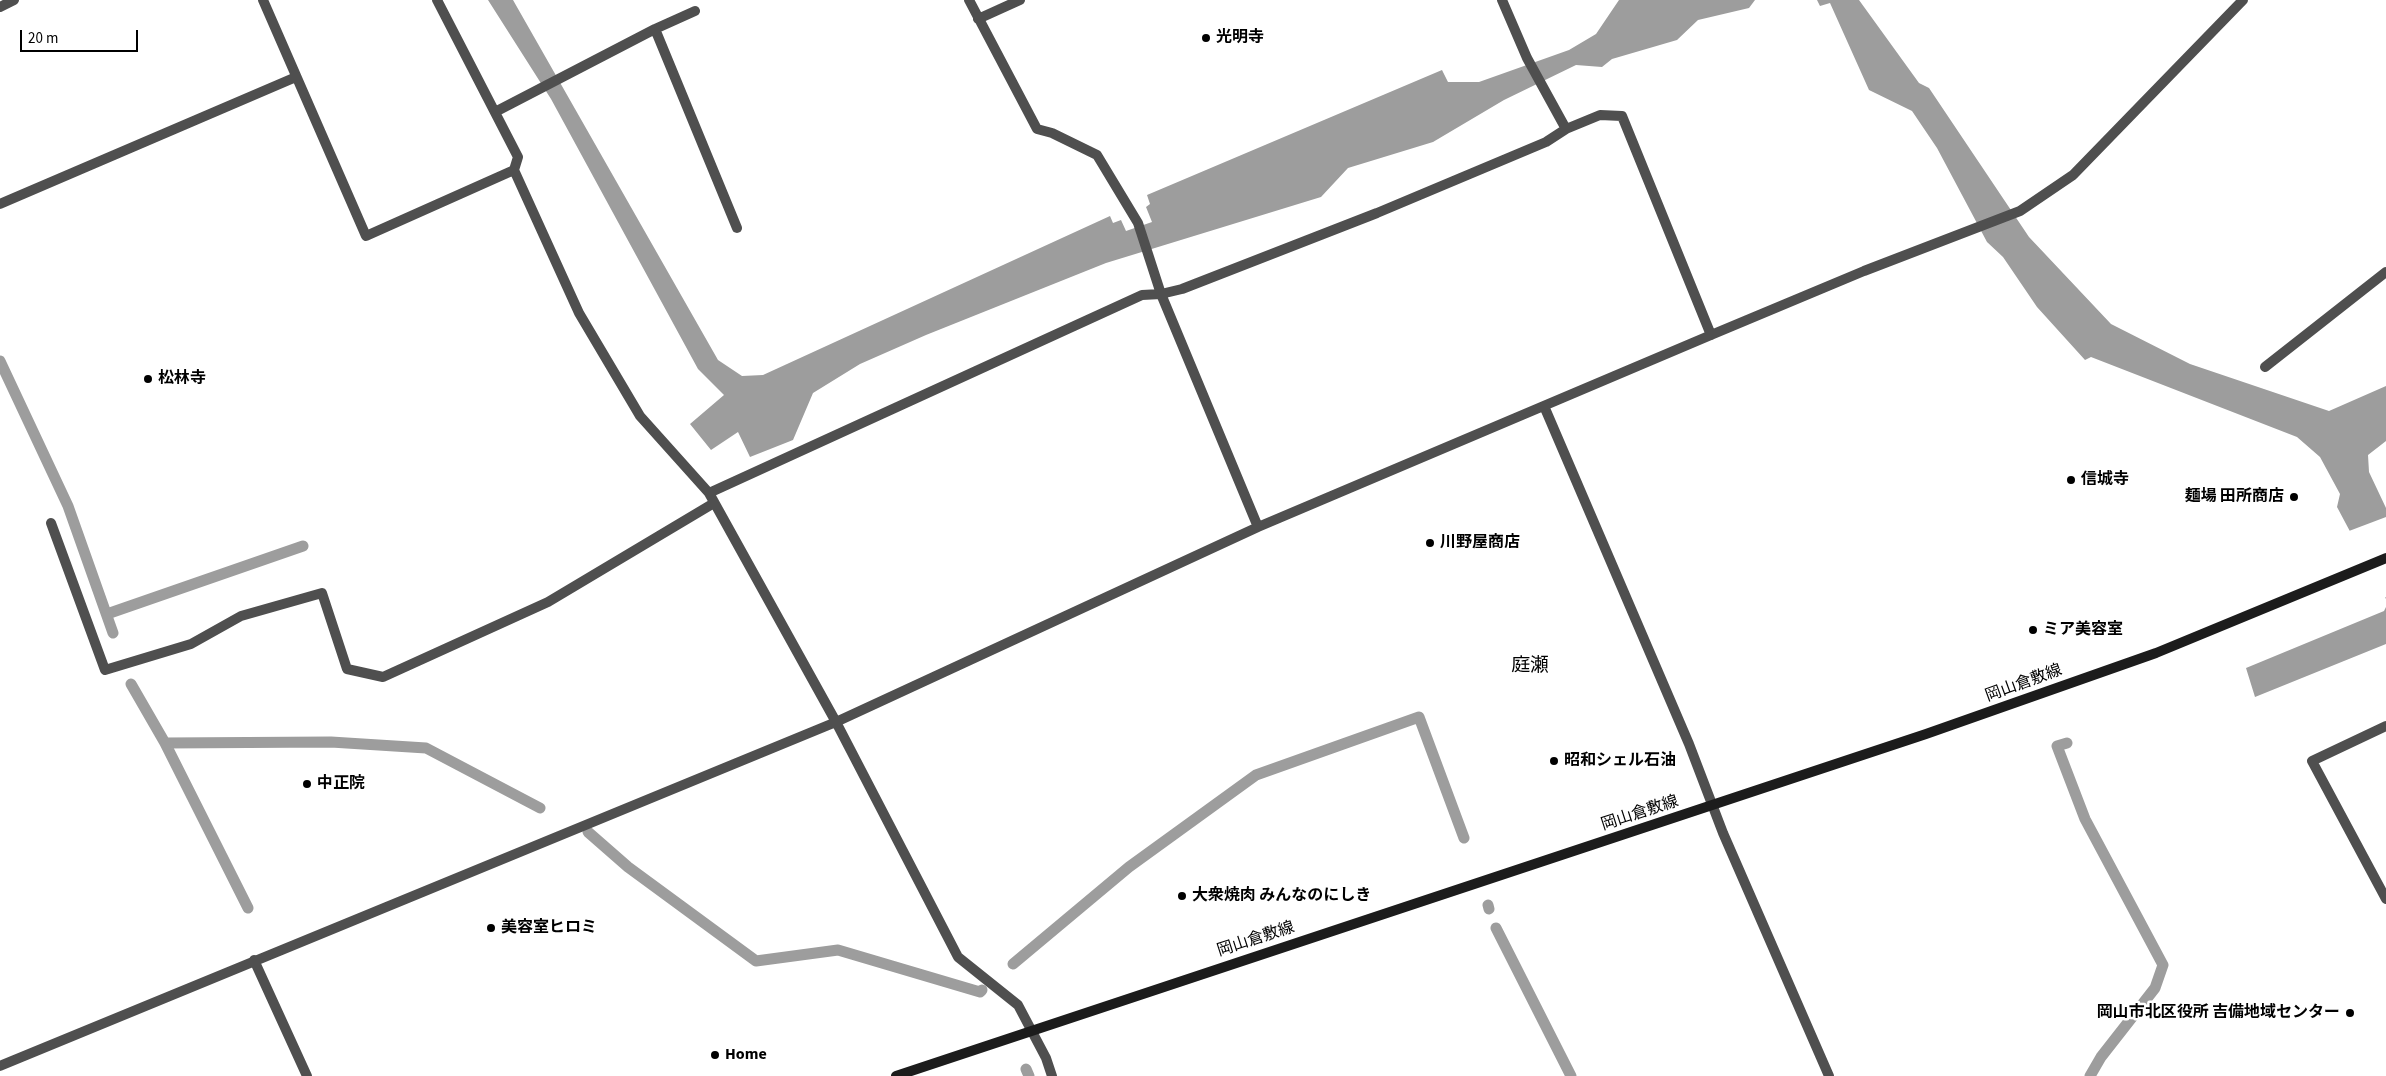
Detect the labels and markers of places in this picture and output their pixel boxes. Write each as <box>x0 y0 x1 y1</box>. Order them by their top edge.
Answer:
place label: 光明寺 <box>1216 28 1264 48</box>
marker: 光明寺 <box>1200 32 1212 44</box>
place label: 松林寺 <box>158 369 206 389</box>
marker: 松林寺 <box>142 373 154 385</box>
place label: 信城寺 <box>2081 470 2129 490</box>
marker: 信城寺 <box>2065 474 2077 486</box>
place label: 麺場 田所商店 <box>2185 487 2284 507</box>
marker: 麺場 田所商店 <box>2288 491 2300 503</box>
place label: 川野屋商店 <box>1440 533 1520 553</box>
marker: 川野屋商店 <box>1424 537 1436 549</box>
place label: ミア美容室 <box>2043 620 2123 640</box>
marker: ミア美容室 <box>2027 624 2039 636</box>
place label: 昭和シェル石油 <box>1564 751 1676 771</box>
marker: 昭和シェル石油 <box>1548 755 1560 767</box>
place label: 中正院 <box>317 774 365 794</box>
marker: 中正院 <box>301 778 313 790</box>
place label: 大衆焼肉 みんなのにしき <box>1192 886 1371 906</box>
marker: 大衆焼肉 みんなのにしき <box>1176 890 1188 902</box>
place label: 美容室ヒロミ <box>501 918 597 938</box>
marker: 美容室ヒロミ <box>485 922 497 934</box>
place label: 岡山市北区役所 吉備地域センター <box>2097 1003 2340 1023</box>
marker: 岡山市北区役所 吉備地域センター <box>2344 1007 2356 1019</box>
place label: Home <box>725 1045 767 1065</box>
marker: Home <box>709 1049 721 1061</box>

